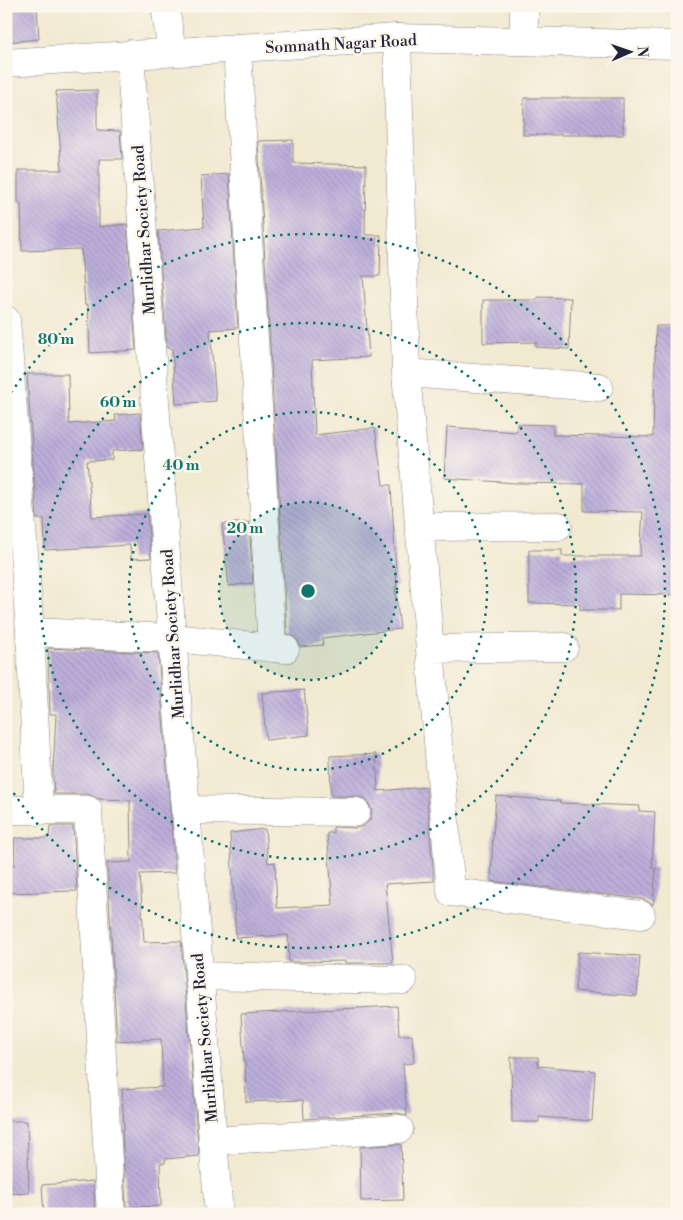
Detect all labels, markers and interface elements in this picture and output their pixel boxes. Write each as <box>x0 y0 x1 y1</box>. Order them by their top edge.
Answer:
north arrow <box>606 28 656 78</box>
street label: Somnath Nagar Road <box>265 30 417 58</box>
text: N <box>633 46 651 57</box>
street label: Murlidhar Society Road <box>128 144 160 316</box>
text: 80 m <box>38 330 75 349</box>
text: 60 m <box>100 393 137 412</box>
text: 40 m <box>162 456 200 475</box>
text: 20 m <box>227 519 264 538</box>
street label: Murlidhar Society Road <box>157 548 189 720</box>
centre of rings <box>299 582 317 600</box>
street label: Murlidhar Society Road <box>188 952 222 1124</box>

